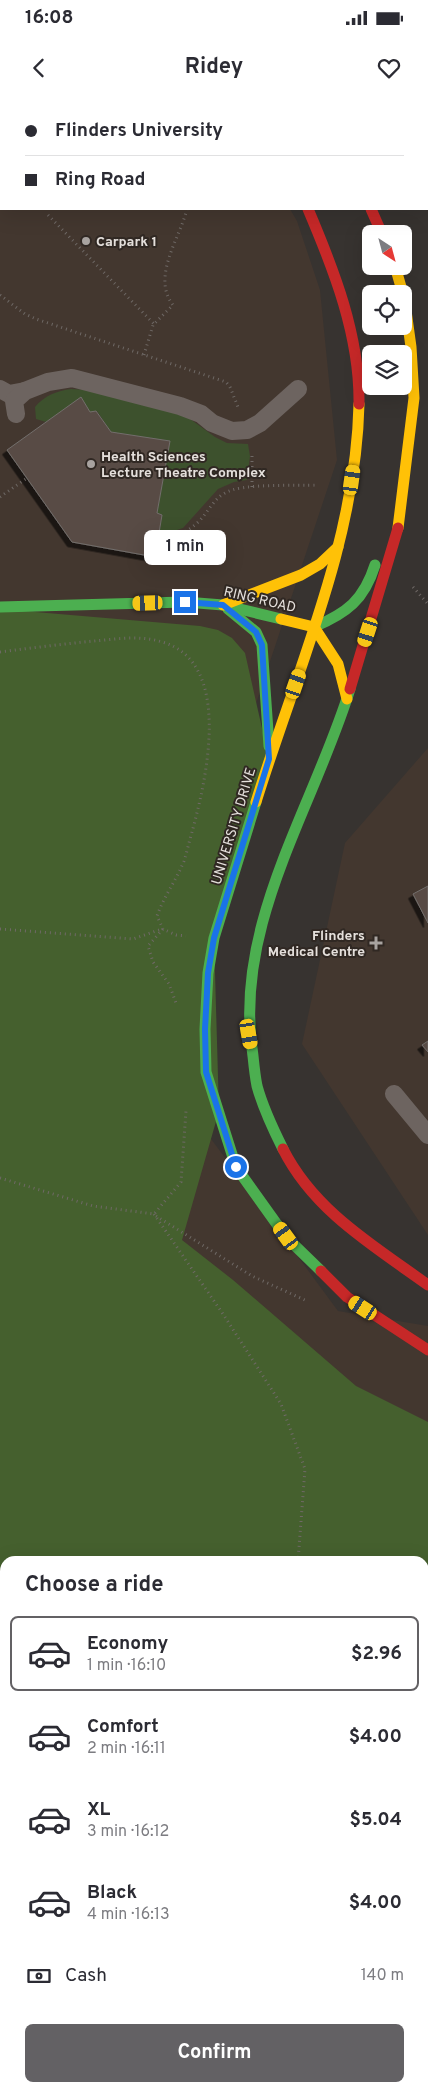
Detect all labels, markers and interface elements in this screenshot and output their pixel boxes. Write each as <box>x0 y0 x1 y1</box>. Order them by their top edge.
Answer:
text: 16:08 <box>25 6 73 30</box>
icon: back <box>25 54 53 82</box>
text: Ridey <box>185 54 243 81</box>
icon: heart <box>375 54 403 82</box>
text: Flinders University <box>55 119 223 143</box>
text: Ring Road <box>55 168 146 192</box>
north arrow <box>362 225 412 275</box>
map controls <box>362 225 412 395</box>
place label: Carpark 1 <box>96 234 157 251</box>
marker: Carpark 1 <box>80 235 92 247</box>
button: locate <box>362 285 412 335</box>
button: layers <box>362 345 412 395</box>
place label: Health Sciences Lecture Theatre Complex <box>101 449 266 482</box>
marker: Health Sciences Lecture Theatre Complex <box>85 458 97 470</box>
car <box>342 464 361 496</box>
callout: 1 min <box>144 530 226 564</box>
text: 1 min <box>166 537 204 557</box>
street label: RING ROAD <box>222 584 297 617</box>
route end <box>174 591 196 613</box>
car <box>132 595 163 611</box>
car <box>356 615 379 649</box>
car <box>284 667 307 701</box>
street label: UNIVERSITY DRIVE <box>209 766 260 887</box>
place label: Flinders Medical Centre <box>268 928 365 961</box>
marker: Flinders Medical Centre <box>369 936 383 950</box>
car <box>239 1018 258 1050</box>
route start <box>225 1156 247 1178</box>
car <box>271 1219 300 1253</box>
car <box>346 1294 379 1322</box>
text: Choose a ride <box>25 1572 163 1599</box>
icon: car <box>27 1631 72 1676</box>
text: Economy <box>87 1632 168 1656</box>
text: $2.96 <box>351 1642 402 1666</box>
text: 1 min · 16:10 <box>87 1656 166 1676</box>
icon: car <box>27 1714 72 1759</box>
text: Comfort <box>87 1715 159 1739</box>
text: $4.00 <box>349 1725 402 1749</box>
text: 2 min · 16:11 <box>87 1739 166 1759</box>
icon: car <box>27 1797 72 1842</box>
text: XL <box>87 1798 110 1822</box>
text: $5.04 <box>350 1808 402 1832</box>
text: 3 min · 16:12 <box>87 1822 169 1842</box>
icon: car <box>27 1880 72 1925</box>
text: Black <box>87 1881 137 1905</box>
text: $4.00 <box>349 1891 402 1915</box>
text: 4 min · 16:13 <box>87 1905 170 1925</box>
icon: cash <box>25 1962 53 1990</box>
text: Cash <box>65 1964 107 1988</box>
text: 140 m <box>361 1966 404 1986</box>
button: Confirm <box>25 2024 404 2082</box>

